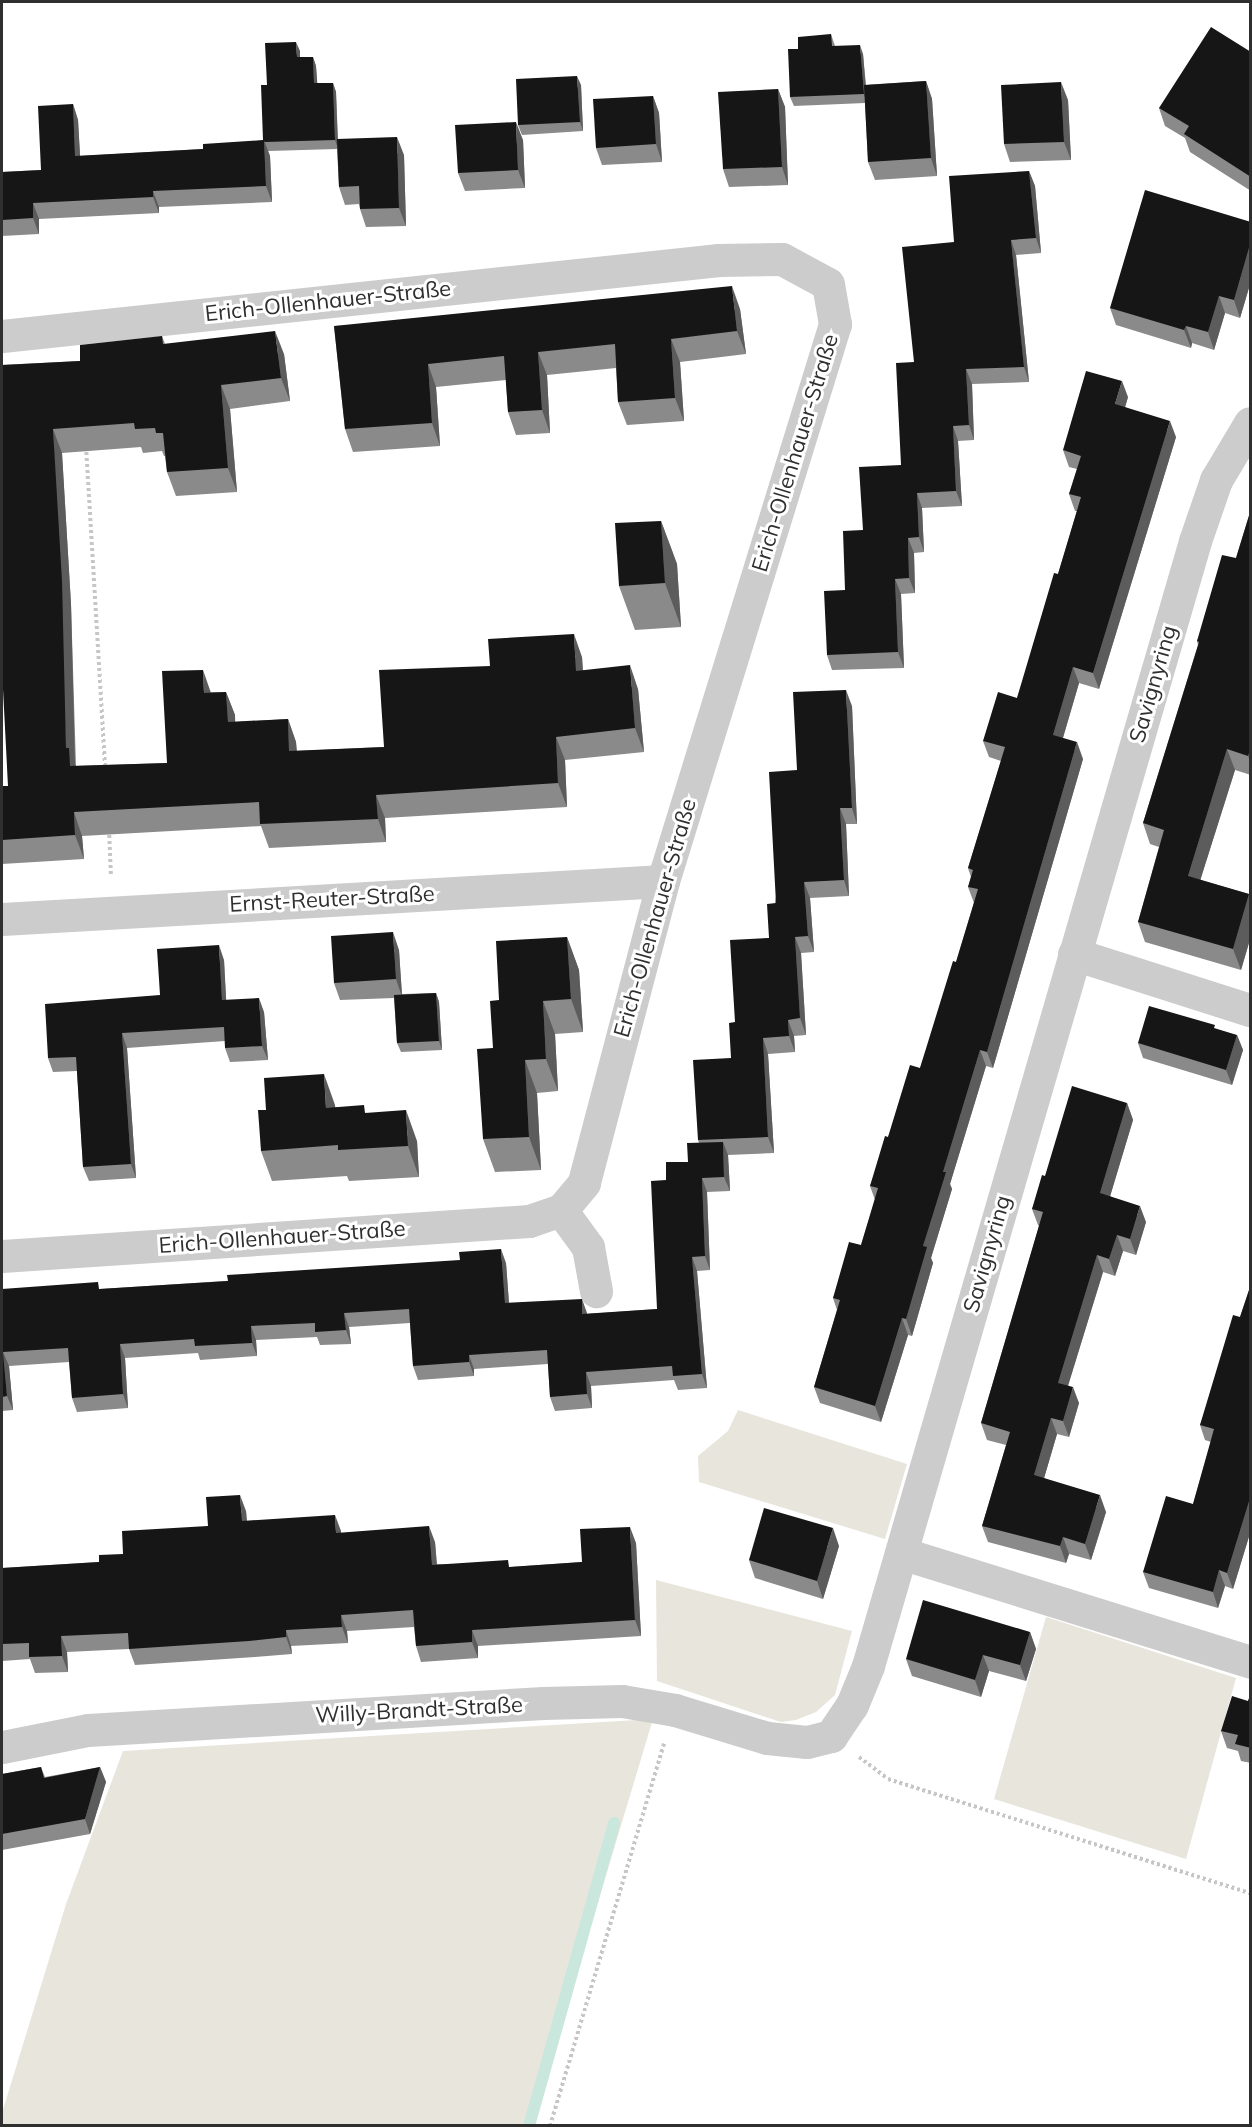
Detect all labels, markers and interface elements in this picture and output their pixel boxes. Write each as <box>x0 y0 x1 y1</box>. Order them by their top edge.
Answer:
street label: Erich-Ollenhauer-Straße <box>204 275 452 327</box>
street label: Erich-Ollenhauer-Straße <box>746 331 844 575</box>
street label: Savignyring <box>1124 622 1182 746</box>
street label: Erich-Ollenhauer-Straße <box>608 796 702 1040</box>
street label: Ernst-Reuter-Straße <box>229 880 435 918</box>
street label: Savignyring <box>958 1192 1016 1316</box>
street label: Erich-Ollenhauer-Straße <box>158 1215 406 1259</box>
street label: Willy-Brandt-Straße <box>315 1691 523 1729</box>

